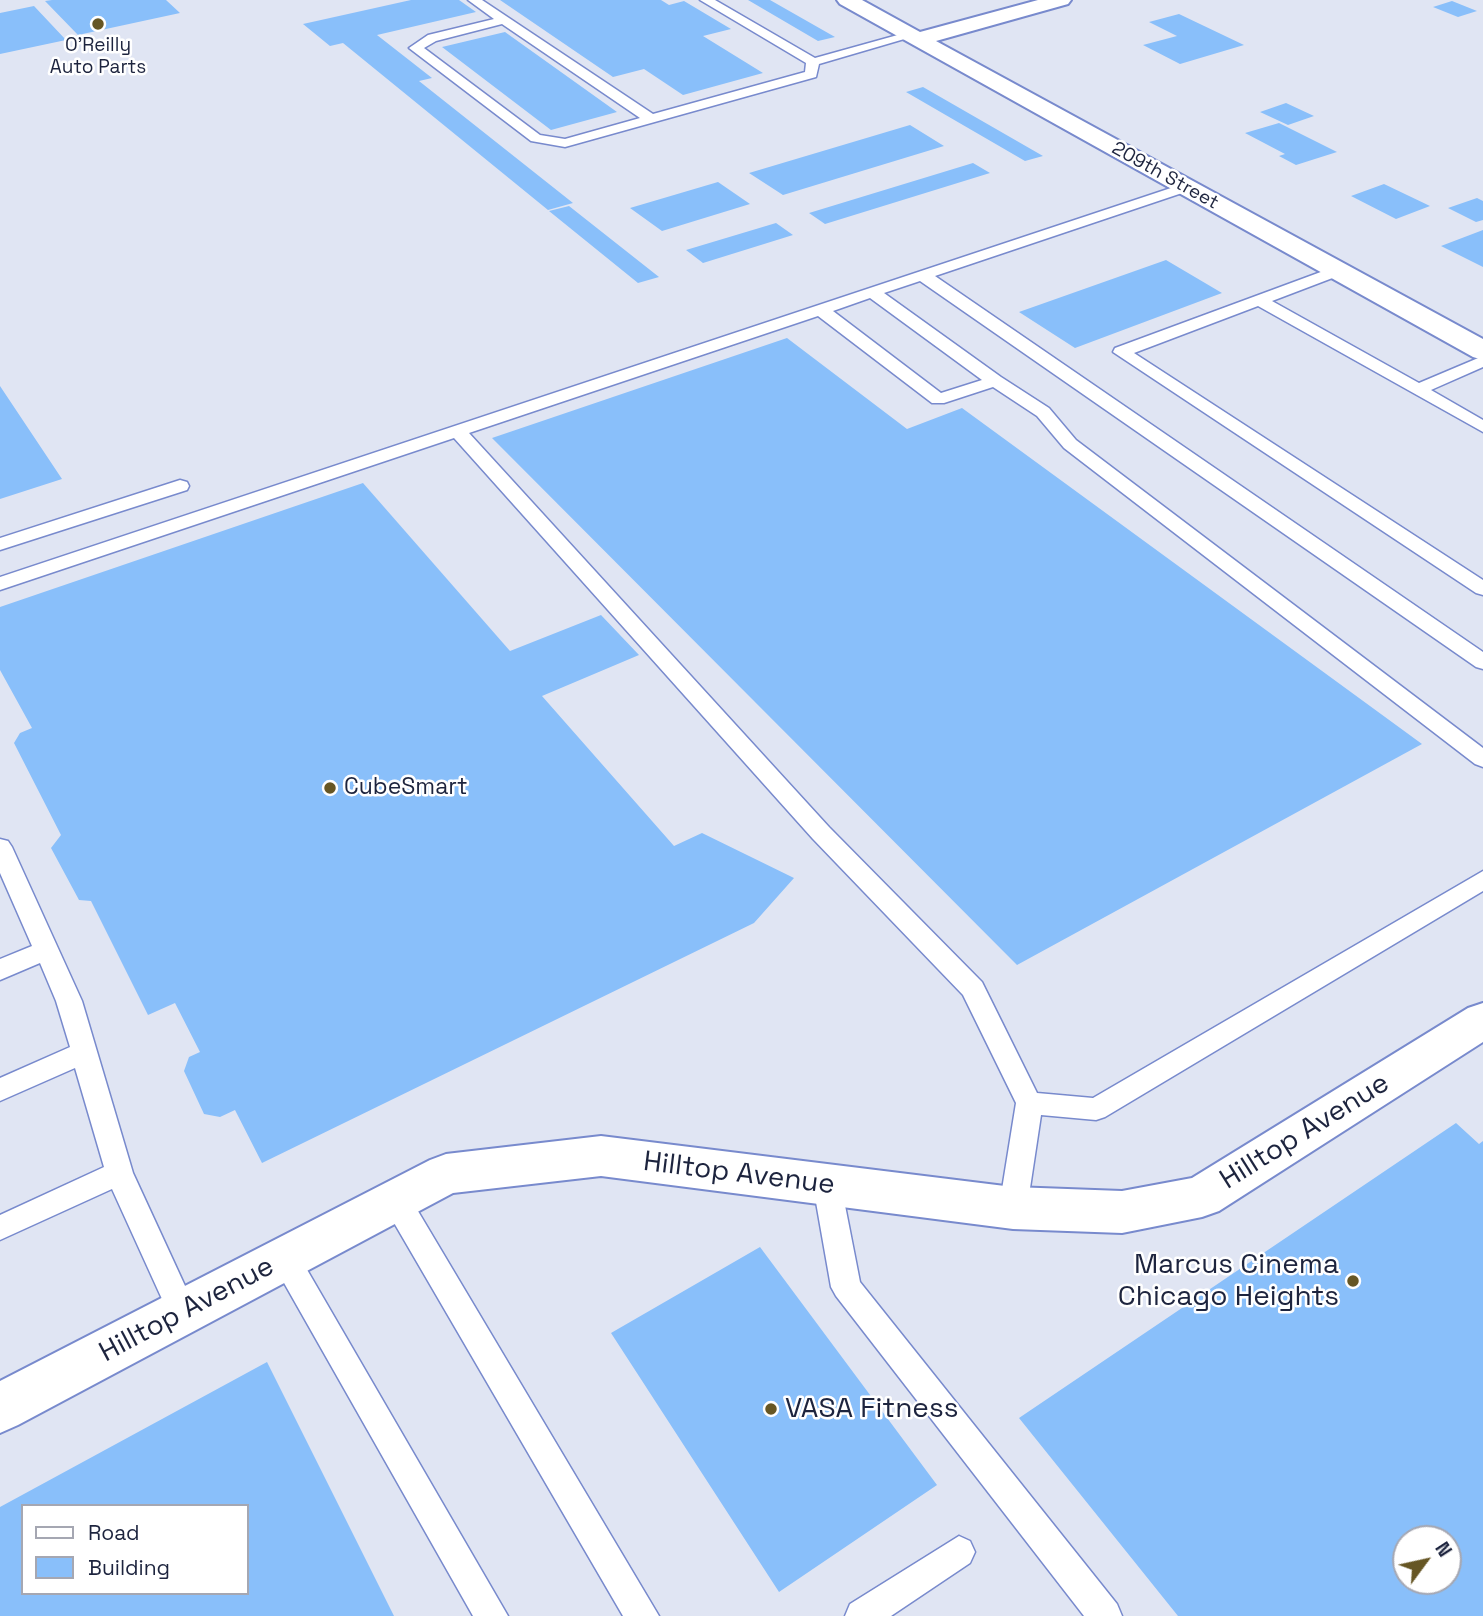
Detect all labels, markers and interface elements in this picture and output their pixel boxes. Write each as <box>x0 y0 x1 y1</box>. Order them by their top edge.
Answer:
marker: O'Reilly Auto Parts <box>90 16 106 32</box>
place label: O'Reilly Auto Parts <box>50 35 146 79</box>
street label: 209th Street <box>1108 137 1222 215</box>
place label: CubeSmart <box>344 774 468 802</box>
marker: CubeSmart <box>322 780 338 796</box>
street label: Hilltop Avenue <box>1214 1067 1396 1197</box>
street label: Hilltop Avenue <box>641 1146 837 1202</box>
place label: Marcus Cinema Chicago Heights <box>1118 1248 1339 1314</box>
street label: Hilltop Avenue <box>94 1250 280 1370</box>
marker: Marcus Cinema Chicago Heights <box>1345 1273 1361 1289</box>
place label: VASA Fitness <box>785 1392 958 1426</box>
marker: VASA Fitness <box>763 1401 779 1417</box>
legend <box>21 1504 248 1595</box>
text: Road <box>88 1519 140 1546</box>
north arrow <box>1392 1525 1462 1595</box>
text: N <box>1429 1537 1457 1562</box>
text: Building <box>88 1554 170 1581</box>

